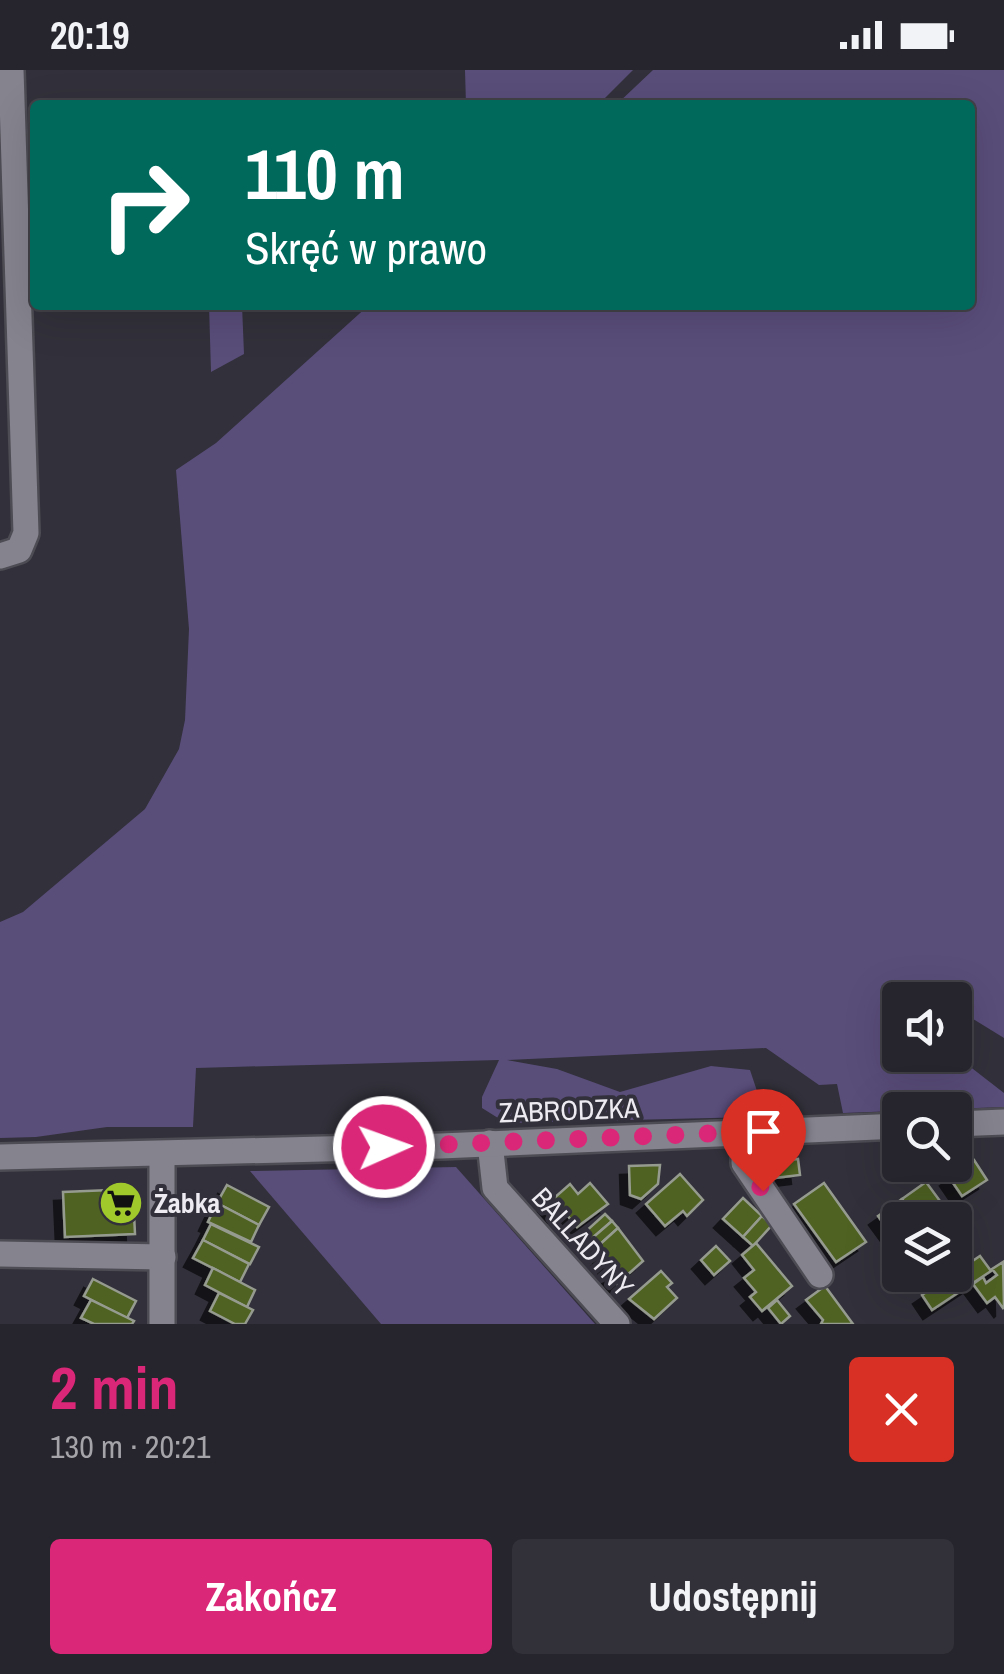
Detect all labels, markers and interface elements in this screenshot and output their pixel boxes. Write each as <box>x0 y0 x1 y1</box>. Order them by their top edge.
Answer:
text: 20:19 <box>50 10 130 61</box>
text: 110 m <box>245 127 405 221</box>
icon: right <box>80 140 210 270</box>
text: Skręć w prawo <box>245 217 487 278</box>
map controls <box>882 982 972 1292</box>
button: sound <box>882 982 972 1072</box>
street label: ZABRODZKA <box>498 1089 640 1131</box>
pin <box>721 1089 806 1192</box>
button: search <box>882 1092 972 1182</box>
position arrow <box>332 1095 436 1199</box>
icon: arrive <box>736 1104 791 1159</box>
street label: BALLADYNY <box>524 1179 643 1305</box>
supermarket icon: Żabka <box>98 1180 144 1226</box>
place label: Żabka <box>154 1184 221 1222</box>
button: layers <box>882 1202 972 1292</box>
text: 2 min <box>50 1347 179 1428</box>
button: close <box>849 1357 954 1462</box>
text: 130 m · 20:21 <box>50 1425 210 1468</box>
button: Zakończ <box>50 1539 492 1654</box>
button: Udostępnij <box>512 1539 954 1654</box>

